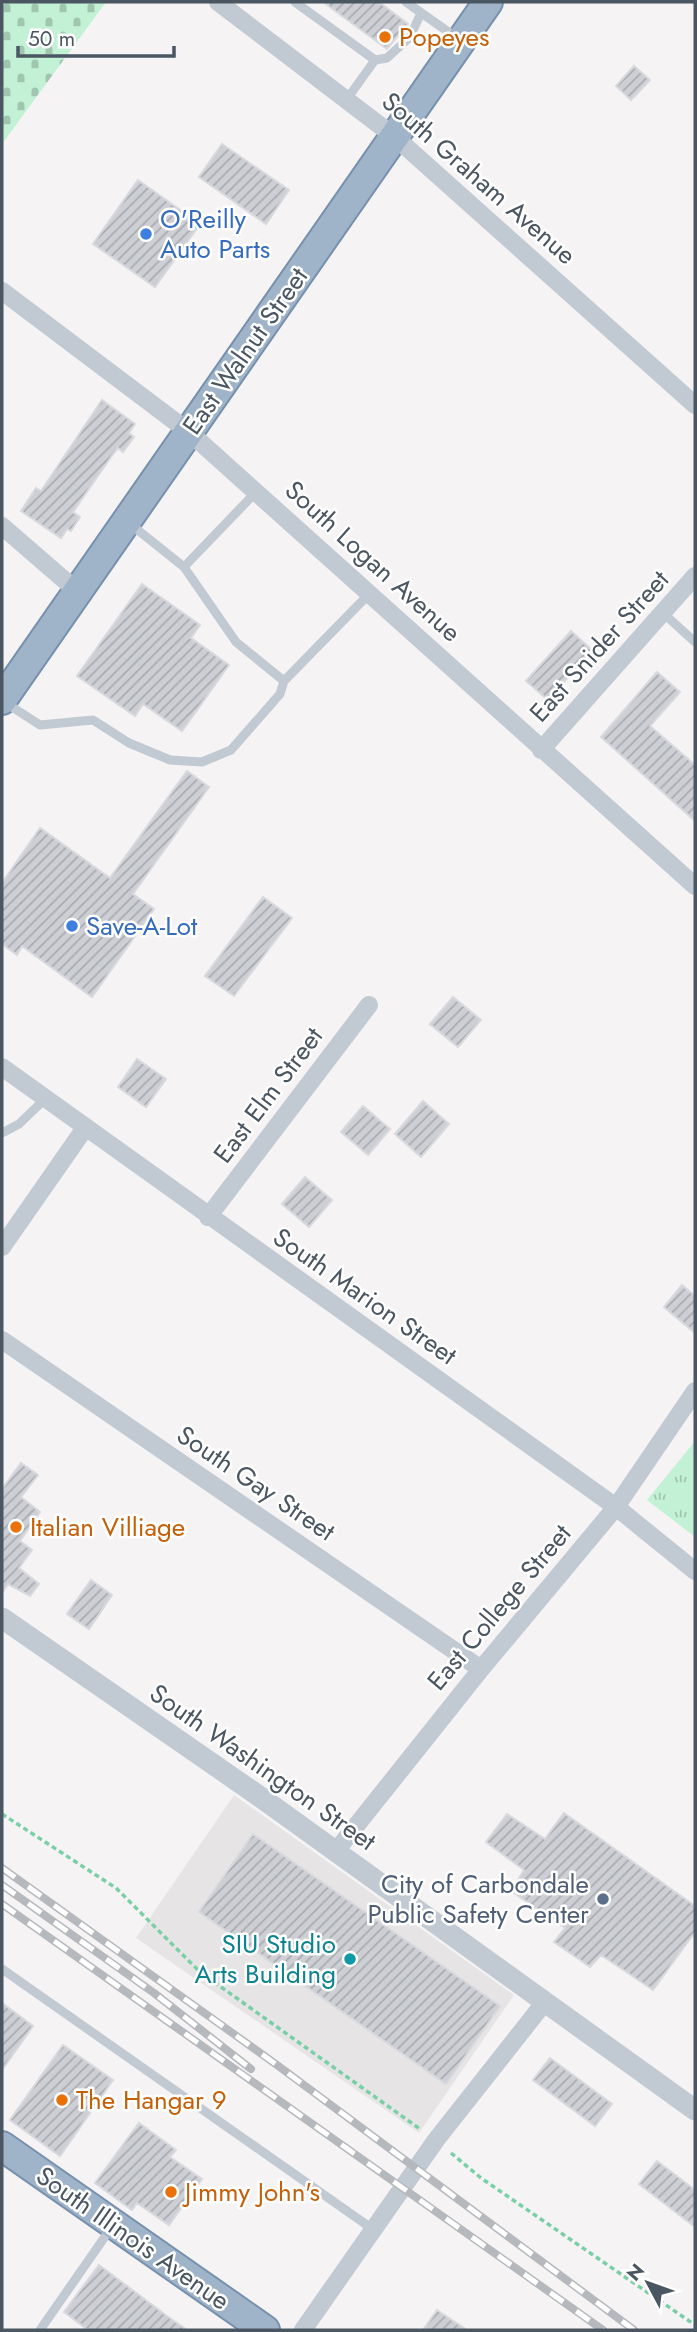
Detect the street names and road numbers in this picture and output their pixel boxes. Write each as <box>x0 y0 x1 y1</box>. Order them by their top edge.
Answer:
street label: South Graham Avenue <box>373 83 585 273</box>
street label: East Walnut Street <box>173 259 317 442</box>
street label: South Logan Avenue <box>277 471 469 651</box>
street label: East Snider Street <box>520 561 678 730</box>
street label: East Elm Street <box>204 1018 332 1171</box>
street label: South Marion Street <box>265 1218 465 1374</box>
street label: South Gay Street <box>169 1416 343 1551</box>
street label: East College Street <box>418 1515 580 1698</box>
street label: South Washington Street <box>142 1674 385 1860</box>
street label: South Illinois Avenue <box>28 2157 238 2319</box>

